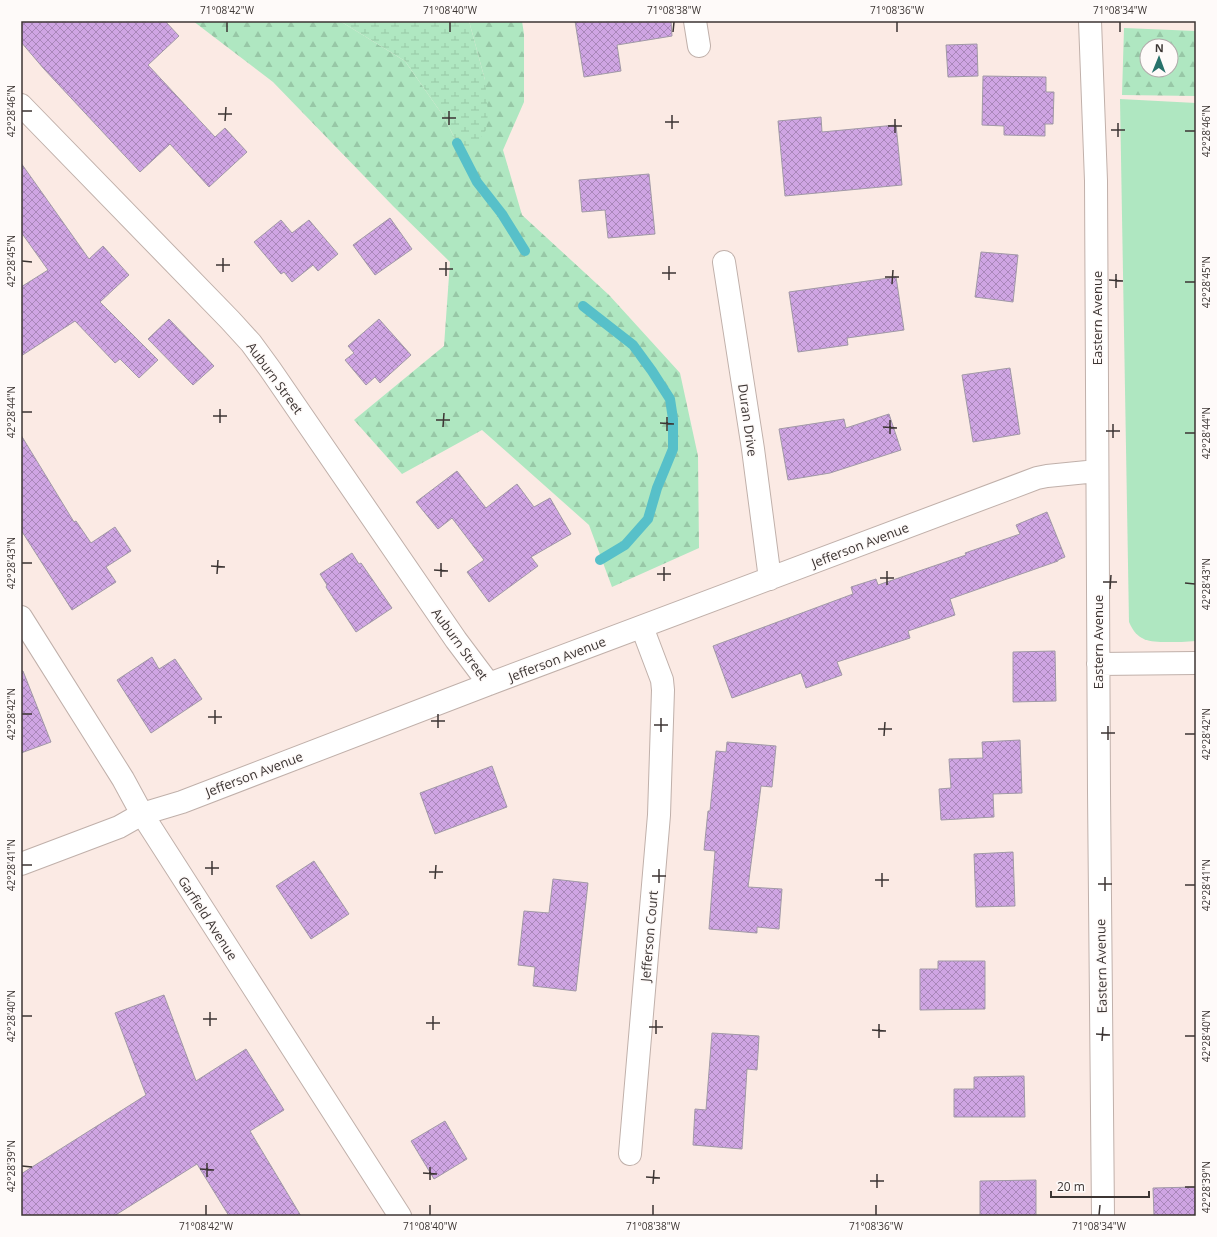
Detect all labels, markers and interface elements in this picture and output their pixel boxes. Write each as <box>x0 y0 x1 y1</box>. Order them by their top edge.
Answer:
text: 71°08'42"W <box>200 3 255 17</box>
text: 71°08'40"W <box>423 3 478 17</box>
text: 71°08'38"W <box>647 3 702 17</box>
text: 71°08'36"W <box>870 3 925 17</box>
text: 71°08'34"W <box>1093 3 1148 17</box>
north arrow <box>1139 38 1179 78</box>
text: N <box>1155 40 1164 55</box>
text: 42°28'46"N <box>4 85 18 137</box>
text: 42°28'46"N <box>1199 105 1213 157</box>
text: 42°28'45"N <box>4 235 18 287</box>
text: 42°28'45"N <box>1199 256 1213 308</box>
street label: Eastern Avenue <box>1088 271 1106 365</box>
street label: Auburn Street <box>243 338 308 418</box>
street label: Duran Drive <box>734 383 762 457</box>
text: 42°28'44"N <box>4 386 18 438</box>
text: 42°28'44"N <box>1199 407 1213 459</box>
street label: Jefferson Avenue <box>807 518 911 573</box>
text: 42°28'43"N <box>4 537 18 589</box>
text: 42°28'43"N <box>1199 558 1213 610</box>
street label: Eastern Avenue <box>1089 595 1107 689</box>
street label: Auburn Street <box>428 604 493 684</box>
street label: Jefferson Avenue <box>504 632 608 687</box>
text: 42°28'42"N <box>4 688 18 740</box>
text: 42°28'42"N <box>1199 708 1213 760</box>
street label: Jefferson Avenue <box>201 747 305 802</box>
text: 42°28'41"N <box>4 839 18 891</box>
text: 42°28'41"N <box>1199 859 1213 911</box>
street label: Garfield Avenue <box>174 872 242 964</box>
street label: Jefferson Court <box>636 889 662 984</box>
street label: Eastern Avenue <box>1091 919 1111 1013</box>
text: 42°28'40"N <box>4 990 18 1042</box>
text: 42°28'40"N <box>1199 1010 1213 1062</box>
text: 42°28'39"N <box>4 1140 18 1192</box>
text: 42°28'39"N <box>1199 1161 1213 1213</box>
scale bar <box>1051 1173 1149 1199</box>
text: 20 m <box>1057 1178 1085 1195</box>
text: 71°08'42"W <box>179 1219 234 1233</box>
text: 71°08'40"W <box>403 1219 458 1233</box>
text: 71°08'38"W <box>626 1219 681 1233</box>
text: 71°08'36"W <box>849 1219 904 1233</box>
text: 71°08'34"W <box>1072 1219 1127 1233</box>

